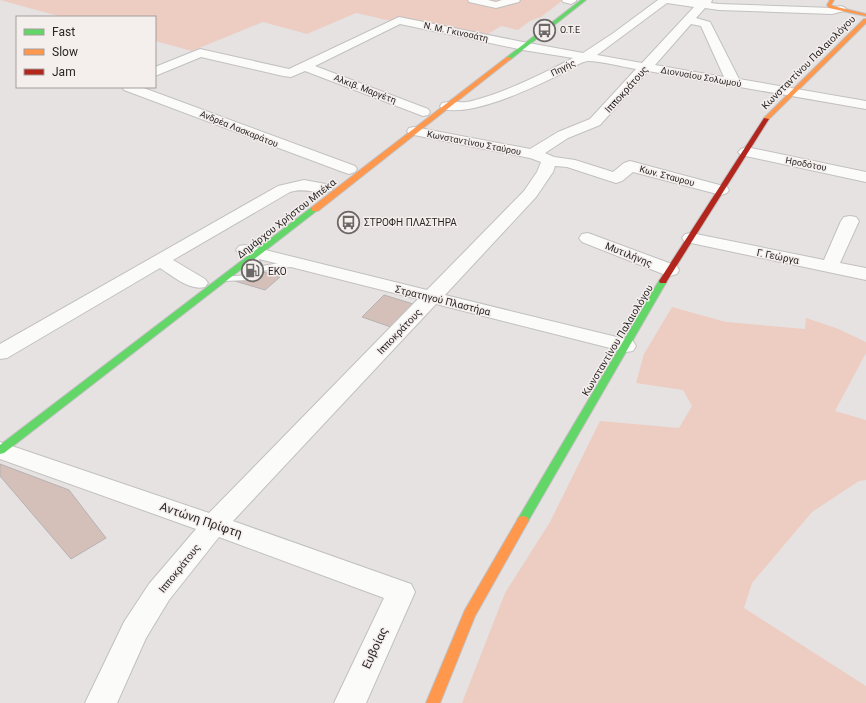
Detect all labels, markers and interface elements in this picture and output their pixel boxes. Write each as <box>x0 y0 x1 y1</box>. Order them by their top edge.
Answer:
street label: Κωνσταντίνου Παλαιολόγου <box>759 13 857 111</box>
legend <box>16 16 156 88</box>
bus stop icon: Ο.Τ.Ε <box>531 17 557 43</box>
street label: Ν. Μ. Γκινοσάτη <box>423 20 489 44</box>
text: Fast <box>52 25 75 39</box>
place label: Ο.Τ.Ε <box>560 25 580 35</box>
text: Slow <box>52 45 78 59</box>
street label: Πηγής <box>549 58 577 78</box>
street label: Ιπποκράτους <box>603 64 651 116</box>
text: Jam <box>52 65 76 79</box>
street label: Διονυσίου Σολωμού <box>660 65 742 89</box>
street label: Αλκιβ. Μαργέτη <box>332 73 398 105</box>
street label: Ανδρέα Λασκαράτου <box>198 109 280 149</box>
street label: Κωνσταντίνου Σταύρου <box>426 129 522 157</box>
street label: Ηροδότου <box>785 155 827 173</box>
street label: Κων. Σταυρου <box>638 164 696 188</box>
street label: Δημάρχου Χρήστου Μπέκα <box>235 176 338 260</box>
bus stop icon: ΣΤΡΟΦΗ ΠΛΑΣΤΗΡΑ <box>335 209 361 235</box>
place label: ΣΤΡΟΦΗ ΠΛΑΣΤΗΡΑ <box>364 217 457 228</box>
street label: Μυτιλήνης <box>603 240 654 270</box>
street label: Γ. Γεώργα <box>756 247 800 266</box>
fuel station icon: ΕΚΟ <box>239 258 265 284</box>
place label: ΕΚΟ <box>268 266 287 277</box>
street label: Στρατηγού Πλαστήρα <box>394 283 492 318</box>
street label: Κωνσταντίνου Παλαιολόγου <box>580 283 655 398</box>
street label: Ιπποκράτους <box>375 306 424 357</box>
street label: Αντώνη Πρίφτη <box>158 499 244 541</box>
street label: Ιπποκράτους <box>157 542 203 595</box>
street label: Ευβοίας <box>359 625 391 671</box>

